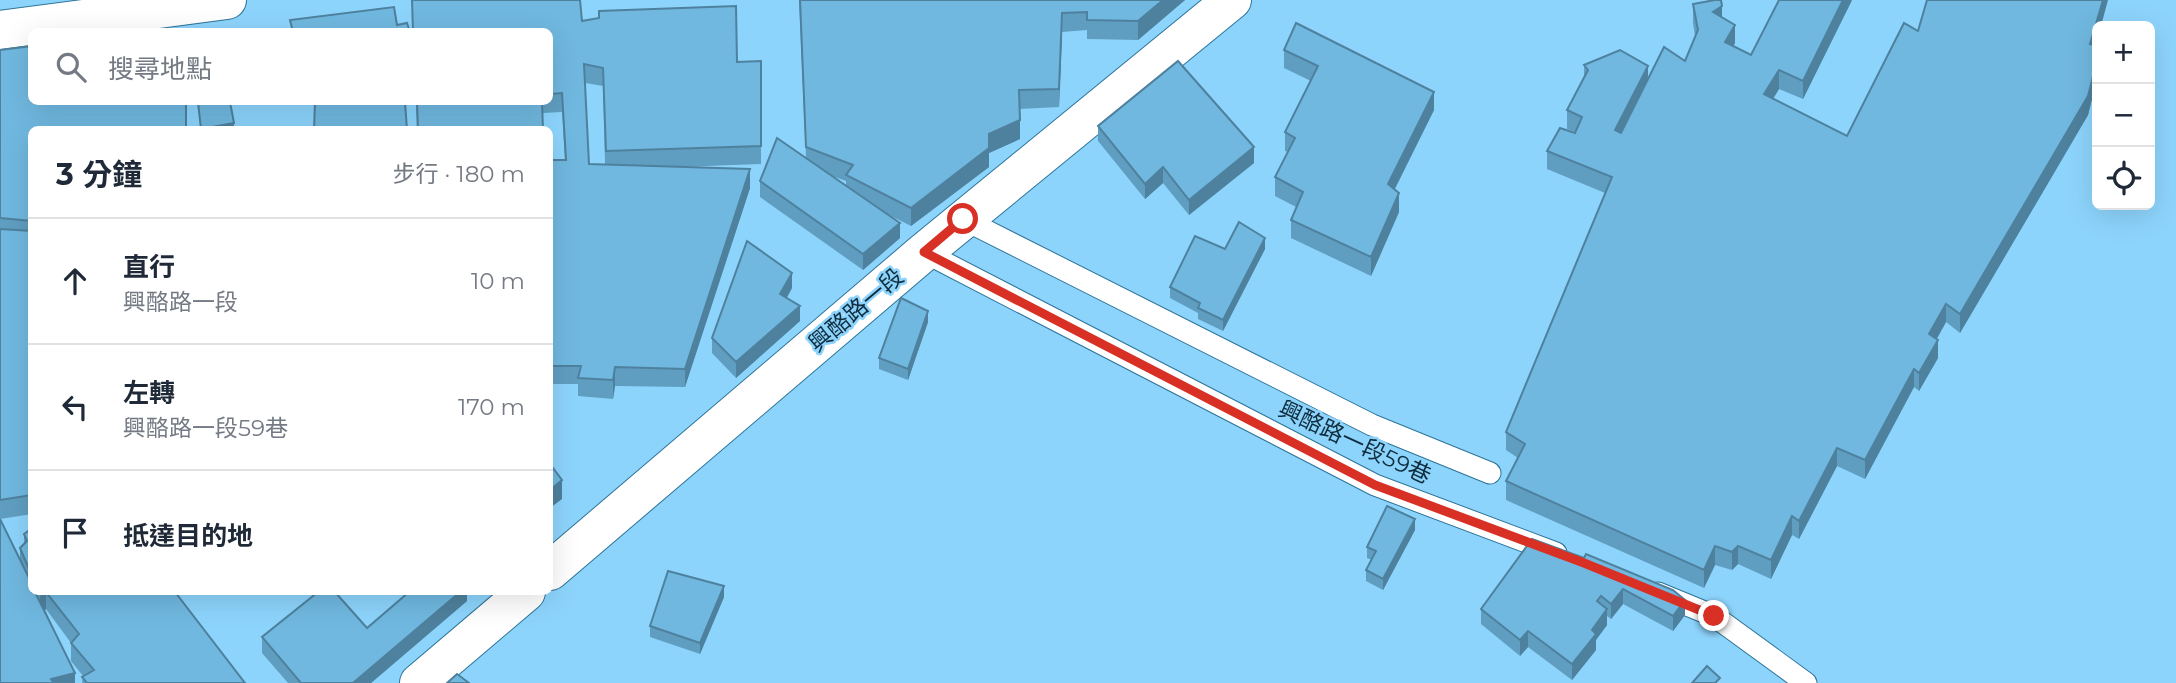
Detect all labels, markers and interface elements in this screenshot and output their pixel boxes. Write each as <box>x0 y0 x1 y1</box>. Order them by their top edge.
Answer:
map controls <box>2092 21 2155 210</box>
button: + <box>2092 21 2155 84</box>
search box <box>28 28 553 105</box>
icon: search <box>52 48 90 86</box>
text: 搜尋地點 <box>108 53 212 85</box>
button: − <box>2092 84 2155 147</box>
button: locate <box>2092 147 2155 210</box>
text: 3 分鐘 <box>56 156 142 193</box>
text: 步行 · 180 m <box>393 160 525 188</box>
route start <box>947 203 978 234</box>
text: 直行 <box>123 251 175 283</box>
icon: ahead <box>56 262 94 300</box>
street label: 興酪路一段 <box>803 262 909 358</box>
text: 10 m <box>471 267 525 295</box>
text: 興酪路一段 <box>123 288 238 316</box>
text: 左轉 <box>123 377 175 409</box>
icon: left <box>56 388 94 426</box>
text: 170 m <box>458 393 525 421</box>
street label: 興酪路一段59巷 <box>1274 394 1436 490</box>
text: 興酪路一段59巷 <box>123 414 288 442</box>
icon: arrive <box>56 514 94 552</box>
text: 抵達目的地 <box>123 520 253 552</box>
route end <box>1698 600 1729 631</box>

